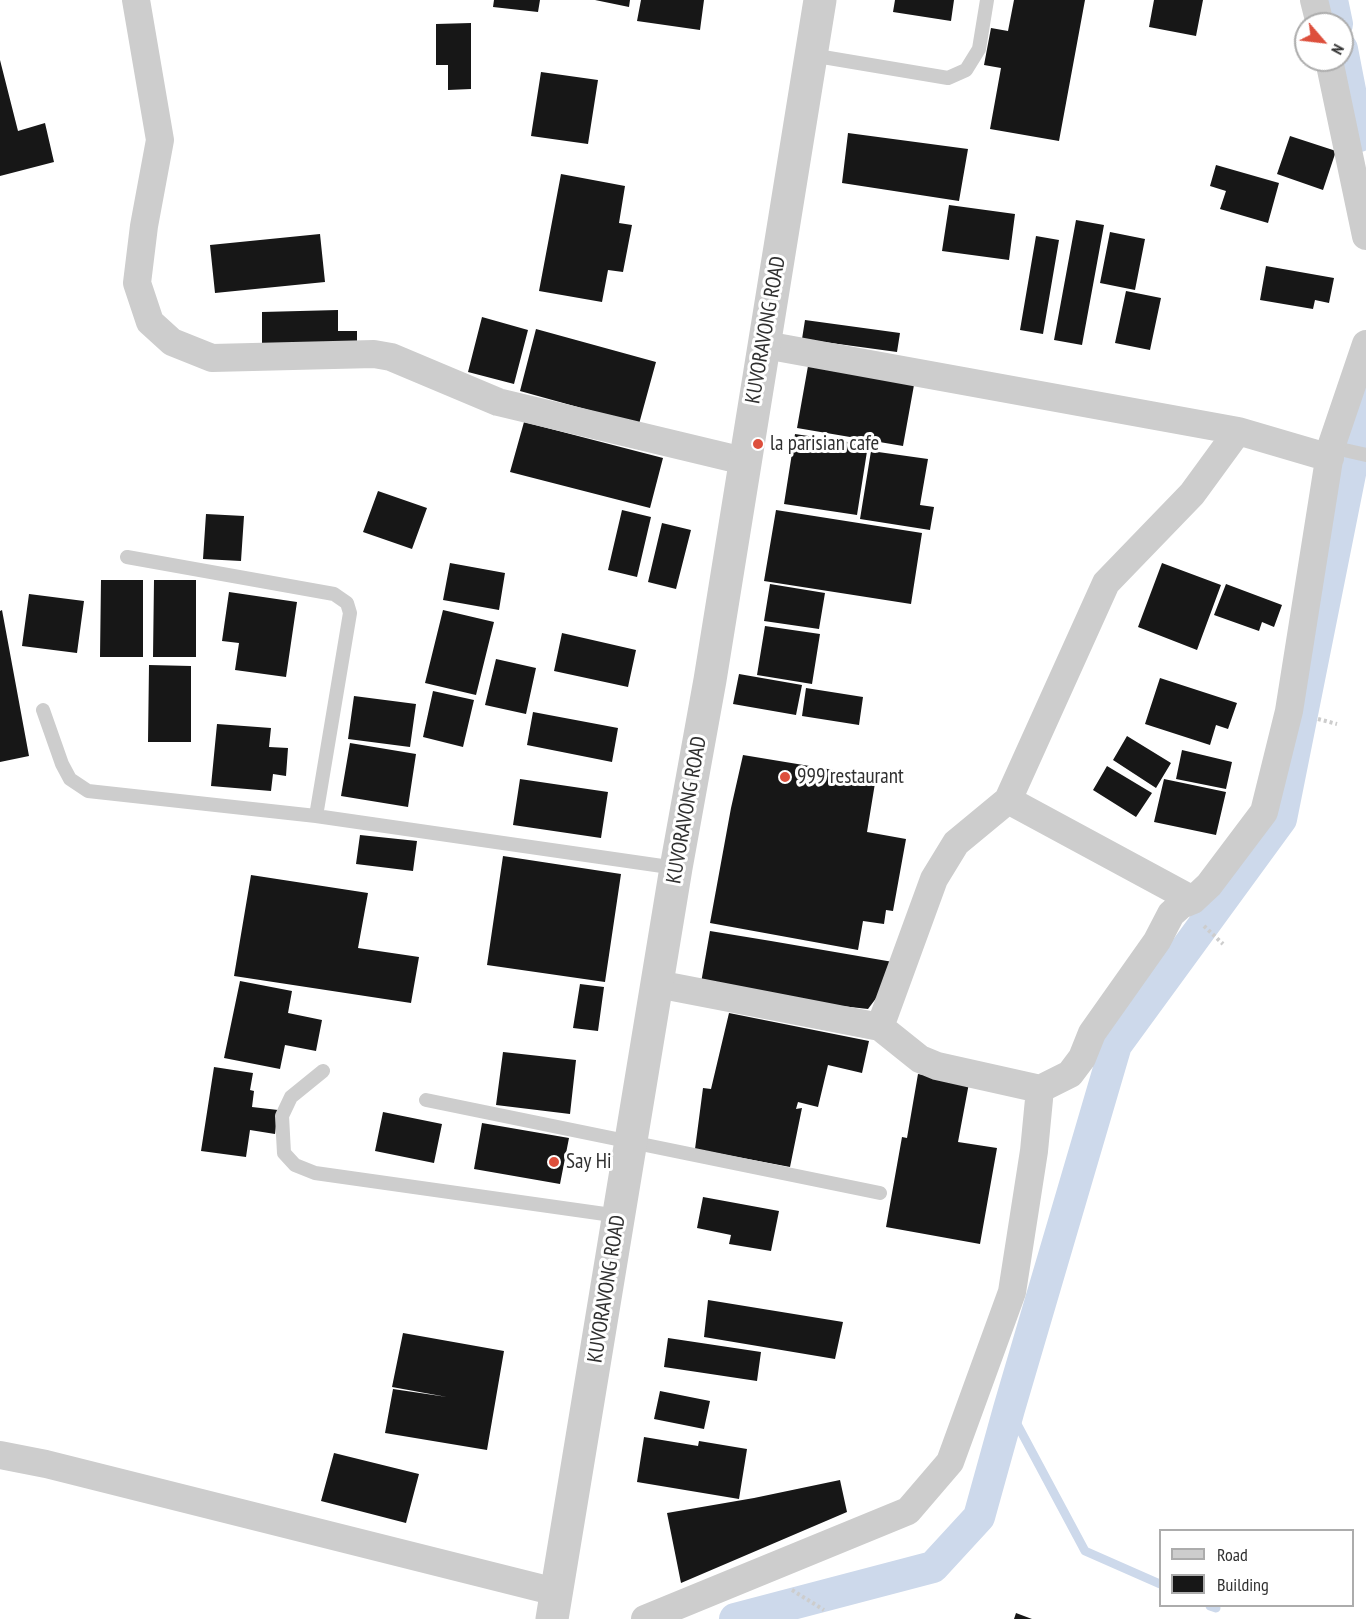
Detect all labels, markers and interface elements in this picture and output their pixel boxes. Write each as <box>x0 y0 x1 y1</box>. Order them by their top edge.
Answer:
north arrow <box>1294 12 1354 72</box>
text: N <box>1327 41 1349 58</box>
street label: KUVORAVONG ROAD <box>741 254 791 406</box>
place label: la parisian cafe <box>770 431 879 457</box>
marker: la parisian cafe <box>751 437 765 451</box>
street label: KUVORAVONG ROAD <box>662 734 712 886</box>
place label: 999 restaurant <box>797 764 904 790</box>
marker: 999 restaurant <box>778 770 792 784</box>
place label: Say Hi <box>566 1149 612 1175</box>
marker: Say Hi <box>547 1155 561 1169</box>
street label: KUVORAVONG ROAD <box>583 1213 631 1365</box>
legend <box>1159 1529 1354 1607</box>
text: Road <box>1217 1543 1248 1566</box>
text: Building <box>1217 1573 1269 1596</box>

